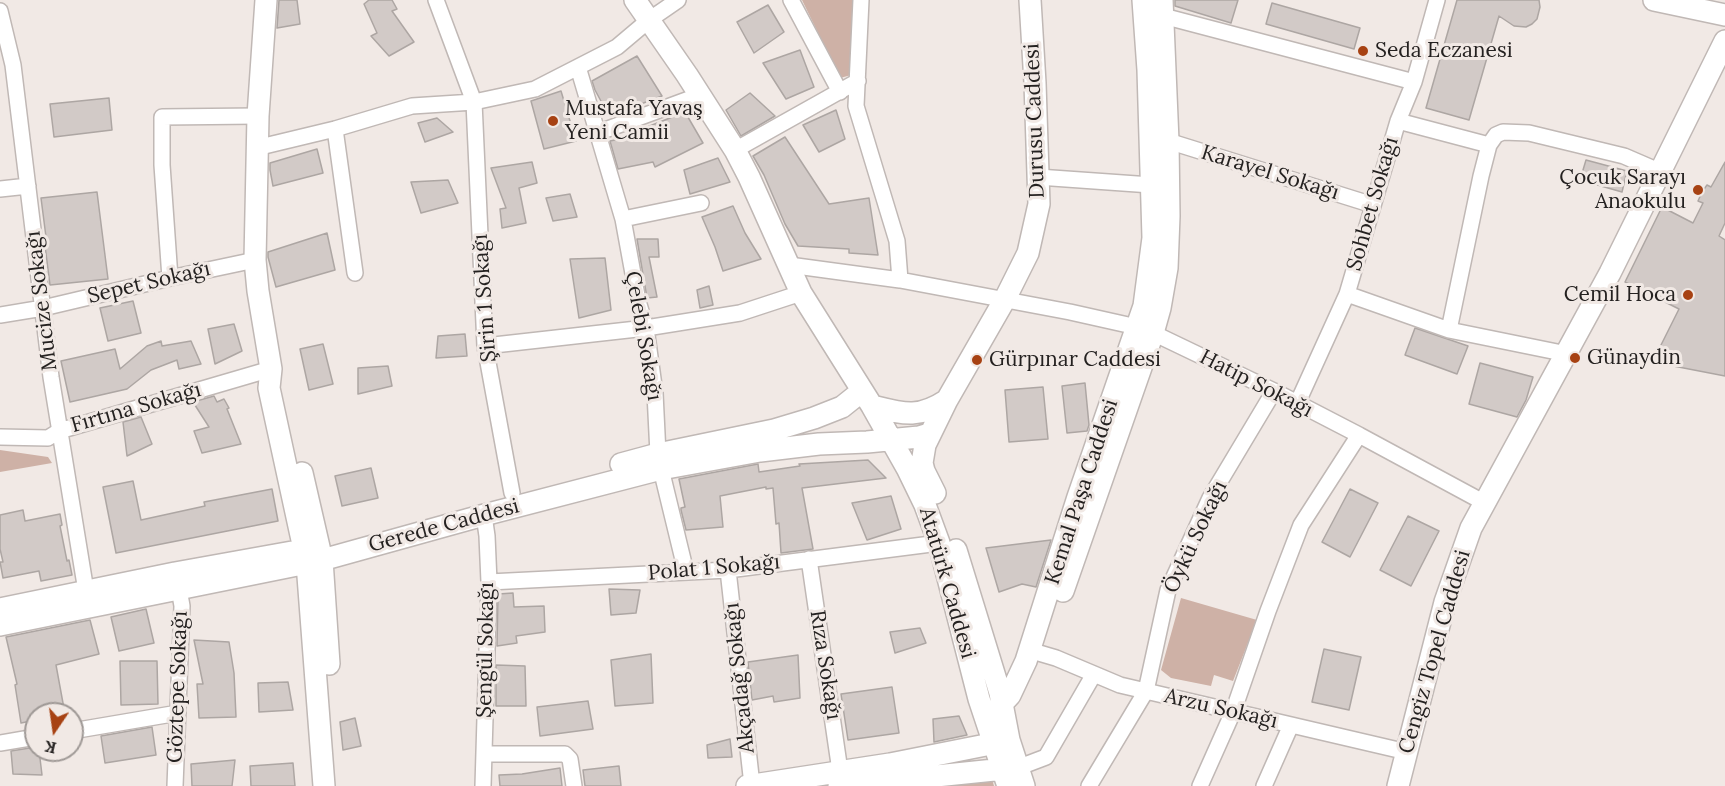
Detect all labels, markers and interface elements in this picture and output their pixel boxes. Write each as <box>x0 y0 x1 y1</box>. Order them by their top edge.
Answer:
place label: Seda Eczanesi <box>1375 38 1513 64</box>
street label: Durusu Caddesi <box>1020 43 1050 199</box>
marker: Seda Eczanesi <box>1356 44 1370 58</box>
place label: Mustafa Yavaş Yeni Camii <box>565 96 703 146</box>
marker: Mustafa Yavaş Yeni Camii <box>546 114 560 128</box>
street label: Sohbet Sokağı <box>1342 134 1404 274</box>
street label: Karayel Sokağı <box>1198 140 1342 206</box>
place label: Çocuk Sarayı Anaokulu <box>1559 165 1686 215</box>
marker: Çocuk Sarayı Anaokulu <box>1691 183 1705 197</box>
street label: Mucize Sokağı <box>21 230 63 372</box>
street label: Şirin 1 Sokağı <box>468 233 502 363</box>
street label: Sepet Sokağı <box>85 257 213 309</box>
street label: Çelebi Sokağı <box>619 269 667 403</box>
place label: Cemil Hoca <box>1564 282 1676 308</box>
marker: Cemil Hoca <box>1681 288 1695 302</box>
street label: Hatip Sokağı <box>1195 345 1317 423</box>
place label: Günaydin <box>1587 345 1681 371</box>
place label: Gürpınar Caddesi <box>989 347 1161 373</box>
marker: Günaydin <box>1568 351 1582 365</box>
marker: Gürpınar Caddesi <box>970 353 984 367</box>
street label: Fırtına Sokağı <box>68 377 204 439</box>
street label: Kemal Paşa Caddesi <box>1040 396 1124 588</box>
street label: Öykü Sokağı <box>1159 477 1233 597</box>
street label: Gerede Caddesi <box>366 494 522 558</box>
street label: Atatürk Caddesi <box>913 505 981 661</box>
street label: Cengiz Topel Caddesi <box>1394 547 1476 757</box>
street label: Polat 1 Sokağı <box>647 550 781 586</box>
street label: Şengül Sokağı <box>472 582 500 718</box>
street label: Akçadağ Sokağı <box>720 602 760 754</box>
street label: Rıza Sokağı <box>804 608 846 722</box>
street label: Göztepe Sokağı <box>163 610 193 764</box>
street label: Arzu Sokağı <box>1162 684 1280 734</box>
north arrow <box>24 702 84 762</box>
text: K <box>43 737 58 759</box>

